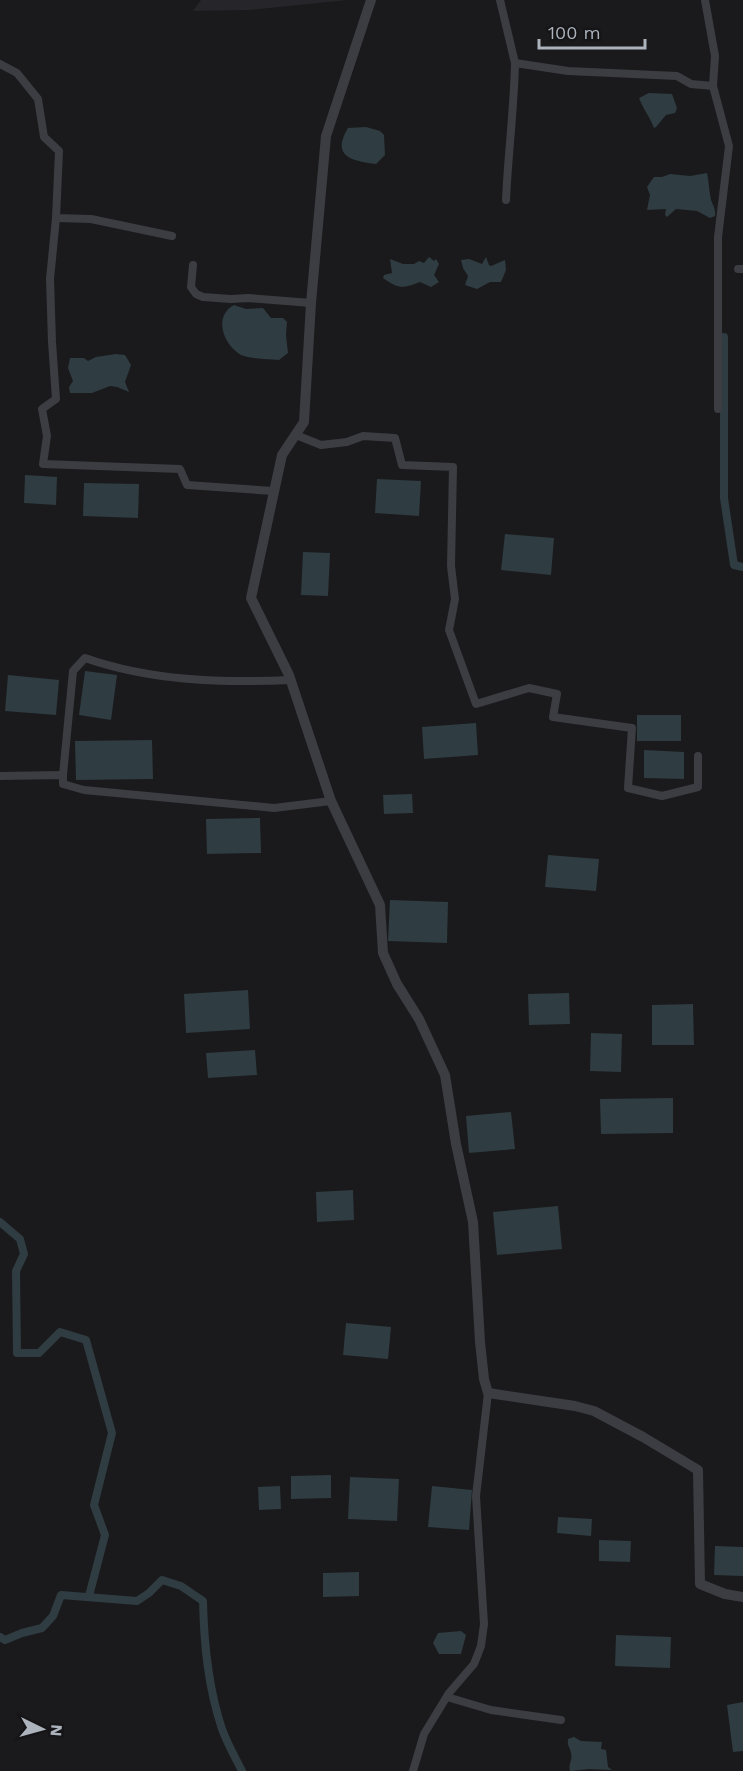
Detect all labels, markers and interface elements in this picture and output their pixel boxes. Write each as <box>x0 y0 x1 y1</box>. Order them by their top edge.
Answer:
scale bar <box>539 12 646 50</box>
text: 100 m <box>548 22 601 43</box>
north arrow <box>12 1699 72 1759</box>
text: N <box>46 1724 66 1737</box>

